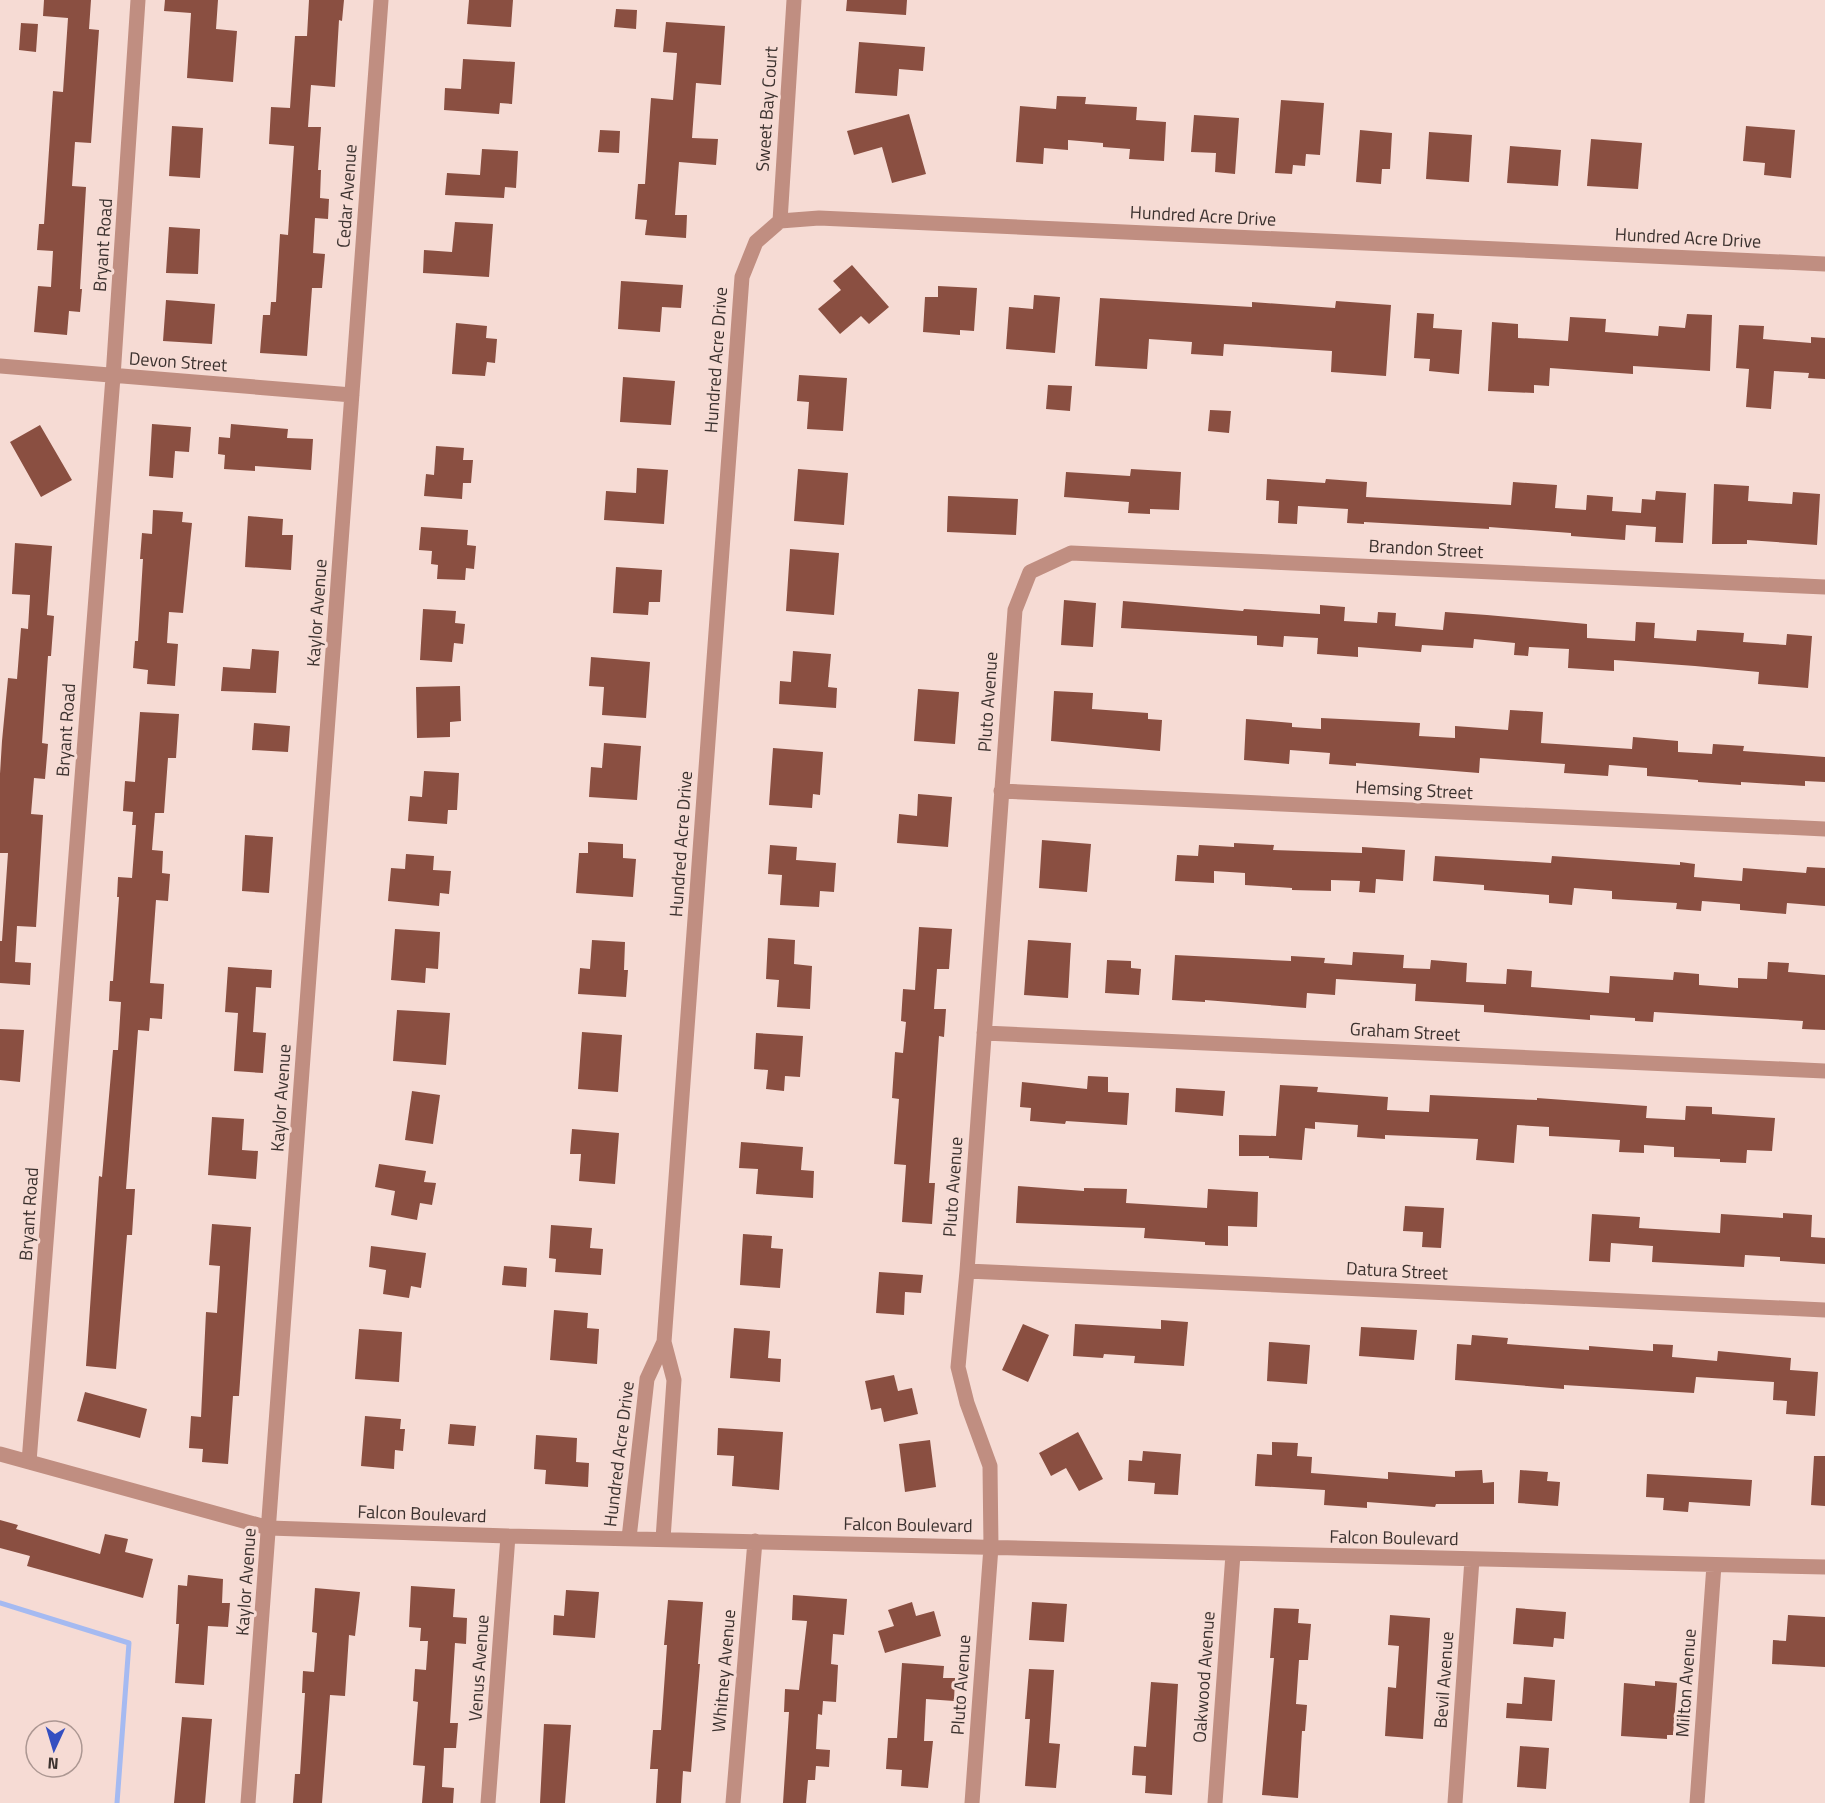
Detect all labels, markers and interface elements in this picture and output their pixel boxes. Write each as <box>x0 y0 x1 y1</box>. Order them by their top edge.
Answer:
street label: Sweet Bay Court <box>749 45 784 173</box>
street label: Cedar Avenue <box>329 143 364 249</box>
street label: Bryant Road <box>86 197 119 293</box>
street label: Hundred Acre Drive <box>1129 198 1277 233</box>
street label: Hundred Acre Drive <box>1614 220 1762 255</box>
street label: Hundred Acre Drive <box>697 286 734 434</box>
street label: Devon Street <box>128 345 229 378</box>
street label: Brandon Street <box>1368 532 1485 565</box>
street label: Kaylor Avenue <box>299 558 334 668</box>
street label: Pluto Avenue <box>971 651 1004 753</box>
street label: Bryant Road <box>49 682 82 778</box>
street label: Hundred Acre Drive <box>662 770 699 918</box>
street label: Hemsing Street <box>1355 773 1474 806</box>
street label: Graham Street <box>1349 1015 1462 1048</box>
street label: Kaylor Avenue <box>263 1043 298 1153</box>
street label: Pluto Avenue <box>936 1136 969 1238</box>
street label: Bryant Road <box>12 1166 45 1262</box>
street label: Datura Street <box>1345 1254 1449 1287</box>
street label: Hundred Acre Drive <box>596 1380 641 1528</box>
street label: Falcon Boulevard <box>357 1498 487 1529</box>
street label: Falcon Boulevard <box>843 1510 973 1539</box>
street label: Falcon Boulevard <box>1329 1523 1459 1552</box>
street label: Kaylor Avenue <box>228 1527 263 1637</box>
street label: Whitney Avenue <box>705 1608 742 1734</box>
street label: Oakwood Avenue <box>1185 1610 1222 1744</box>
street label: Venus Avenue <box>461 1614 496 1722</box>
street label: Milton Avenue <box>1668 1628 1703 1738</box>
street label: Bevil Avenue <box>1427 1631 1460 1729</box>
street label: Pluto Avenue <box>944 1634 977 1736</box>
north arrow <box>24 1719 84 1779</box>
text: N <box>47 1752 59 1776</box>

